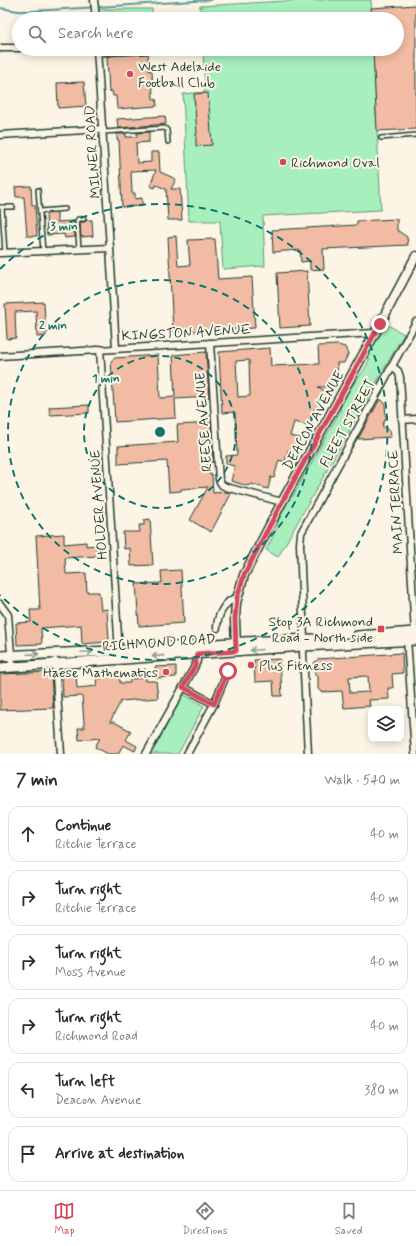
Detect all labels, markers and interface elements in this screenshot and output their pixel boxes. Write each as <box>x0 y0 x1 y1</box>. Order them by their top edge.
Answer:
search box <box>12 12 404 56</box>
icon: search <box>26 23 48 45</box>
text: Search here <box>58 24 134 44</box>
place label: West Adelaide Football Club <box>138 58 221 92</box>
marker: West Adelaide Football Club <box>125 69 135 79</box>
street label: MILNER ROAD <box>81 105 105 199</box>
place label: Richmond Oval <box>291 154 380 172</box>
marker: Richmond Oval <box>278 157 288 167</box>
text: 3 min <box>50 219 78 235</box>
route end <box>371 315 389 333</box>
text: 2 min <box>39 318 67 334</box>
street label: KINGSTON AVENUE <box>121 321 251 345</box>
street label: DEACON AVENUE <box>279 368 349 473</box>
text: 1 min <box>92 371 120 387</box>
street label: REESE AVENUE <box>192 372 216 472</box>
street label: FLEET STREET <box>316 376 380 471</box>
centre of rings <box>153 425 167 439</box>
street label: HOLDER AVENUE <box>86 449 112 561</box>
street label: MAIN TERRACE <box>384 449 408 555</box>
place label: Stop 3A Richmond Road - North side <box>268 613 373 647</box>
marker: Stop 3A Richmond Road - North side <box>376 624 386 634</box>
street label: RICHMOND ROAD <box>102 630 216 656</box>
one-way arrow <box>250 646 263 653</box>
one-way arrow <box>80 648 93 656</box>
one-way arrow <box>26 651 39 658</box>
one-way arrow <box>152 653 165 660</box>
place label: Plus Fitness <box>259 657 332 675</box>
marker: Plus Fitness <box>246 660 256 670</box>
route start <box>219 662 237 680</box>
place label: Haese Mathematics <box>43 664 158 682</box>
marker: Haese Mathematics <box>161 667 171 677</box>
map controls <box>368 706 404 742</box>
button: layers <box>368 706 404 742</box>
text: 7 min <box>16 769 58 791</box>
text: Walk · 540 m <box>325 772 400 789</box>
text: Continue <box>55 816 111 836</box>
icon: ahead <box>17 823 39 845</box>
text: 40 m <box>370 826 399 843</box>
text: Ritchie Terrace <box>55 836 136 853</box>
text: Turn right <box>55 880 122 900</box>
icon: right <box>17 887 39 909</box>
text: 40 m <box>370 890 399 907</box>
text: Ritchie Terrace <box>55 900 136 917</box>
text: Turn right <box>55 944 122 964</box>
icon: right <box>17 951 39 973</box>
text: 40 m <box>370 954 399 971</box>
text: Moss Avenue <box>55 964 126 981</box>
text: Turn right <box>55 1008 122 1028</box>
icon: right <box>17 1015 39 1037</box>
text: 40 m <box>370 1018 399 1035</box>
text: Richmond Road <box>55 1028 138 1045</box>
text: Turn left <box>55 1072 115 1092</box>
icon: left <box>17 1079 39 1101</box>
text: 380 m <box>364 1082 399 1099</box>
text: Deacon Avenue <box>55 1092 142 1109</box>
icon: arrive <box>17 1143 39 1165</box>
text: Arrive at destination <box>55 1144 184 1164</box>
tab: Map <box>53 1200 75 1238</box>
tab: Directions <box>182 1200 228 1238</box>
tab: Saved <box>335 1200 362 1238</box>

